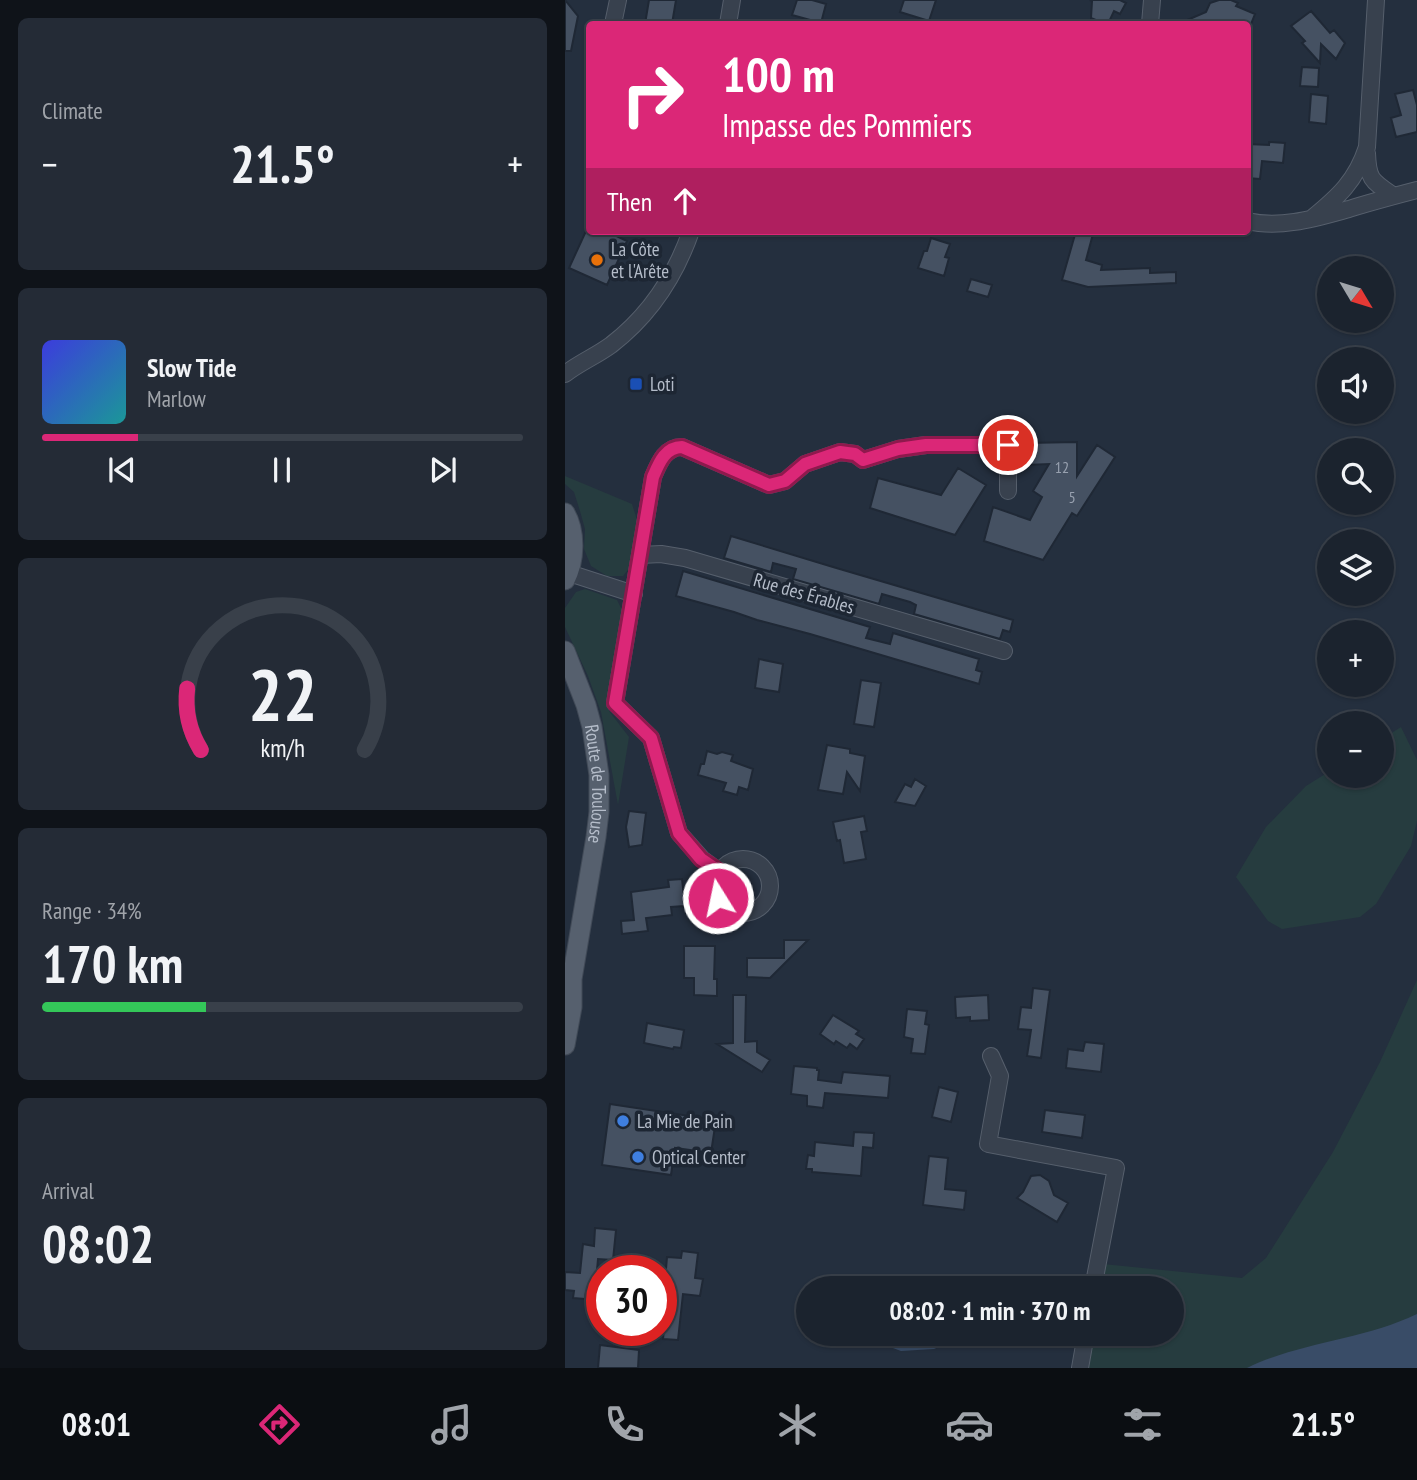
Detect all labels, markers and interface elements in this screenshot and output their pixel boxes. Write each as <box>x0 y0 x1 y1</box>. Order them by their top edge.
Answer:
text: 100 m <box>722 42 835 106</box>
icon: right <box>607 49 698 140</box>
text: Climate <box>42 96 103 125</box>
text: Impasse des Pommiers <box>722 104 972 146</box>
text: 21.5° <box>230 130 335 197</box>
text: − <box>42 139 58 188</box>
text: + <box>507 139 523 188</box>
icon: ahead <box>666 182 704 220</box>
text: Then <box>607 185 652 218</box>
place label: La Côte et l'Arête <box>611 237 669 283</box>
marker: La Côte et l'Arête <box>589 252 605 268</box>
north arrow <box>1317 256 1395 332</box>
map controls <box>1317 256 1394 788</box>
button: sound <box>1317 347 1394 424</box>
text: Slow Tide <box>147 351 237 384</box>
place label: Loti <box>650 372 675 396</box>
marker: Loti <box>628 376 644 392</box>
text: Marlow <box>147 384 206 413</box>
pin <box>978 415 1038 475</box>
icon: arrive <box>989 426 1027 464</box>
button: search <box>1317 438 1394 515</box>
icon: previous <box>103 451 141 489</box>
icon: pause <box>263 451 301 489</box>
icon: next <box>424 451 462 489</box>
house number: 12 <box>1055 457 1069 477</box>
house number: 5 <box>1068 487 1076 507</box>
button: layers <box>1317 529 1394 606</box>
street label: Rue des Érables <box>751 567 857 619</box>
button: + <box>1317 620 1394 697</box>
text: 22 <box>248 646 317 740</box>
button: − <box>1317 711 1394 788</box>
street label: Route de Toulouse <box>580 723 611 845</box>
text: km/h <box>260 732 305 764</box>
position arrow <box>681 861 755 935</box>
text: Range · 34% <box>42 896 142 925</box>
text: 170 km <box>42 930 183 997</box>
place label: La Mie de Pain <box>637 1109 733 1133</box>
marker: La Mie de Pain <box>615 1113 631 1129</box>
place label: Optical Center <box>652 1145 746 1169</box>
marker: Optical Center <box>630 1149 646 1165</box>
text: Arrival <box>42 1176 94 1205</box>
text: 08:02 <box>42 1210 154 1277</box>
speed limit sign: 30 <box>586 1255 677 1346</box>
text: 08:02 · 1 min · 370 m <box>890 1294 1090 1327</box>
icon: directions <box>255 1400 304 1449</box>
icon: music <box>427 1400 476 1449</box>
icon: phone <box>600 1400 649 1449</box>
icon: climate <box>773 1400 822 1449</box>
icon: car <box>945 1400 994 1449</box>
icon: filters <box>1118 1400 1167 1449</box>
text: 08:01 <box>62 1403 131 1445</box>
text: 21.5° <box>1291 1403 1355 1445</box>

